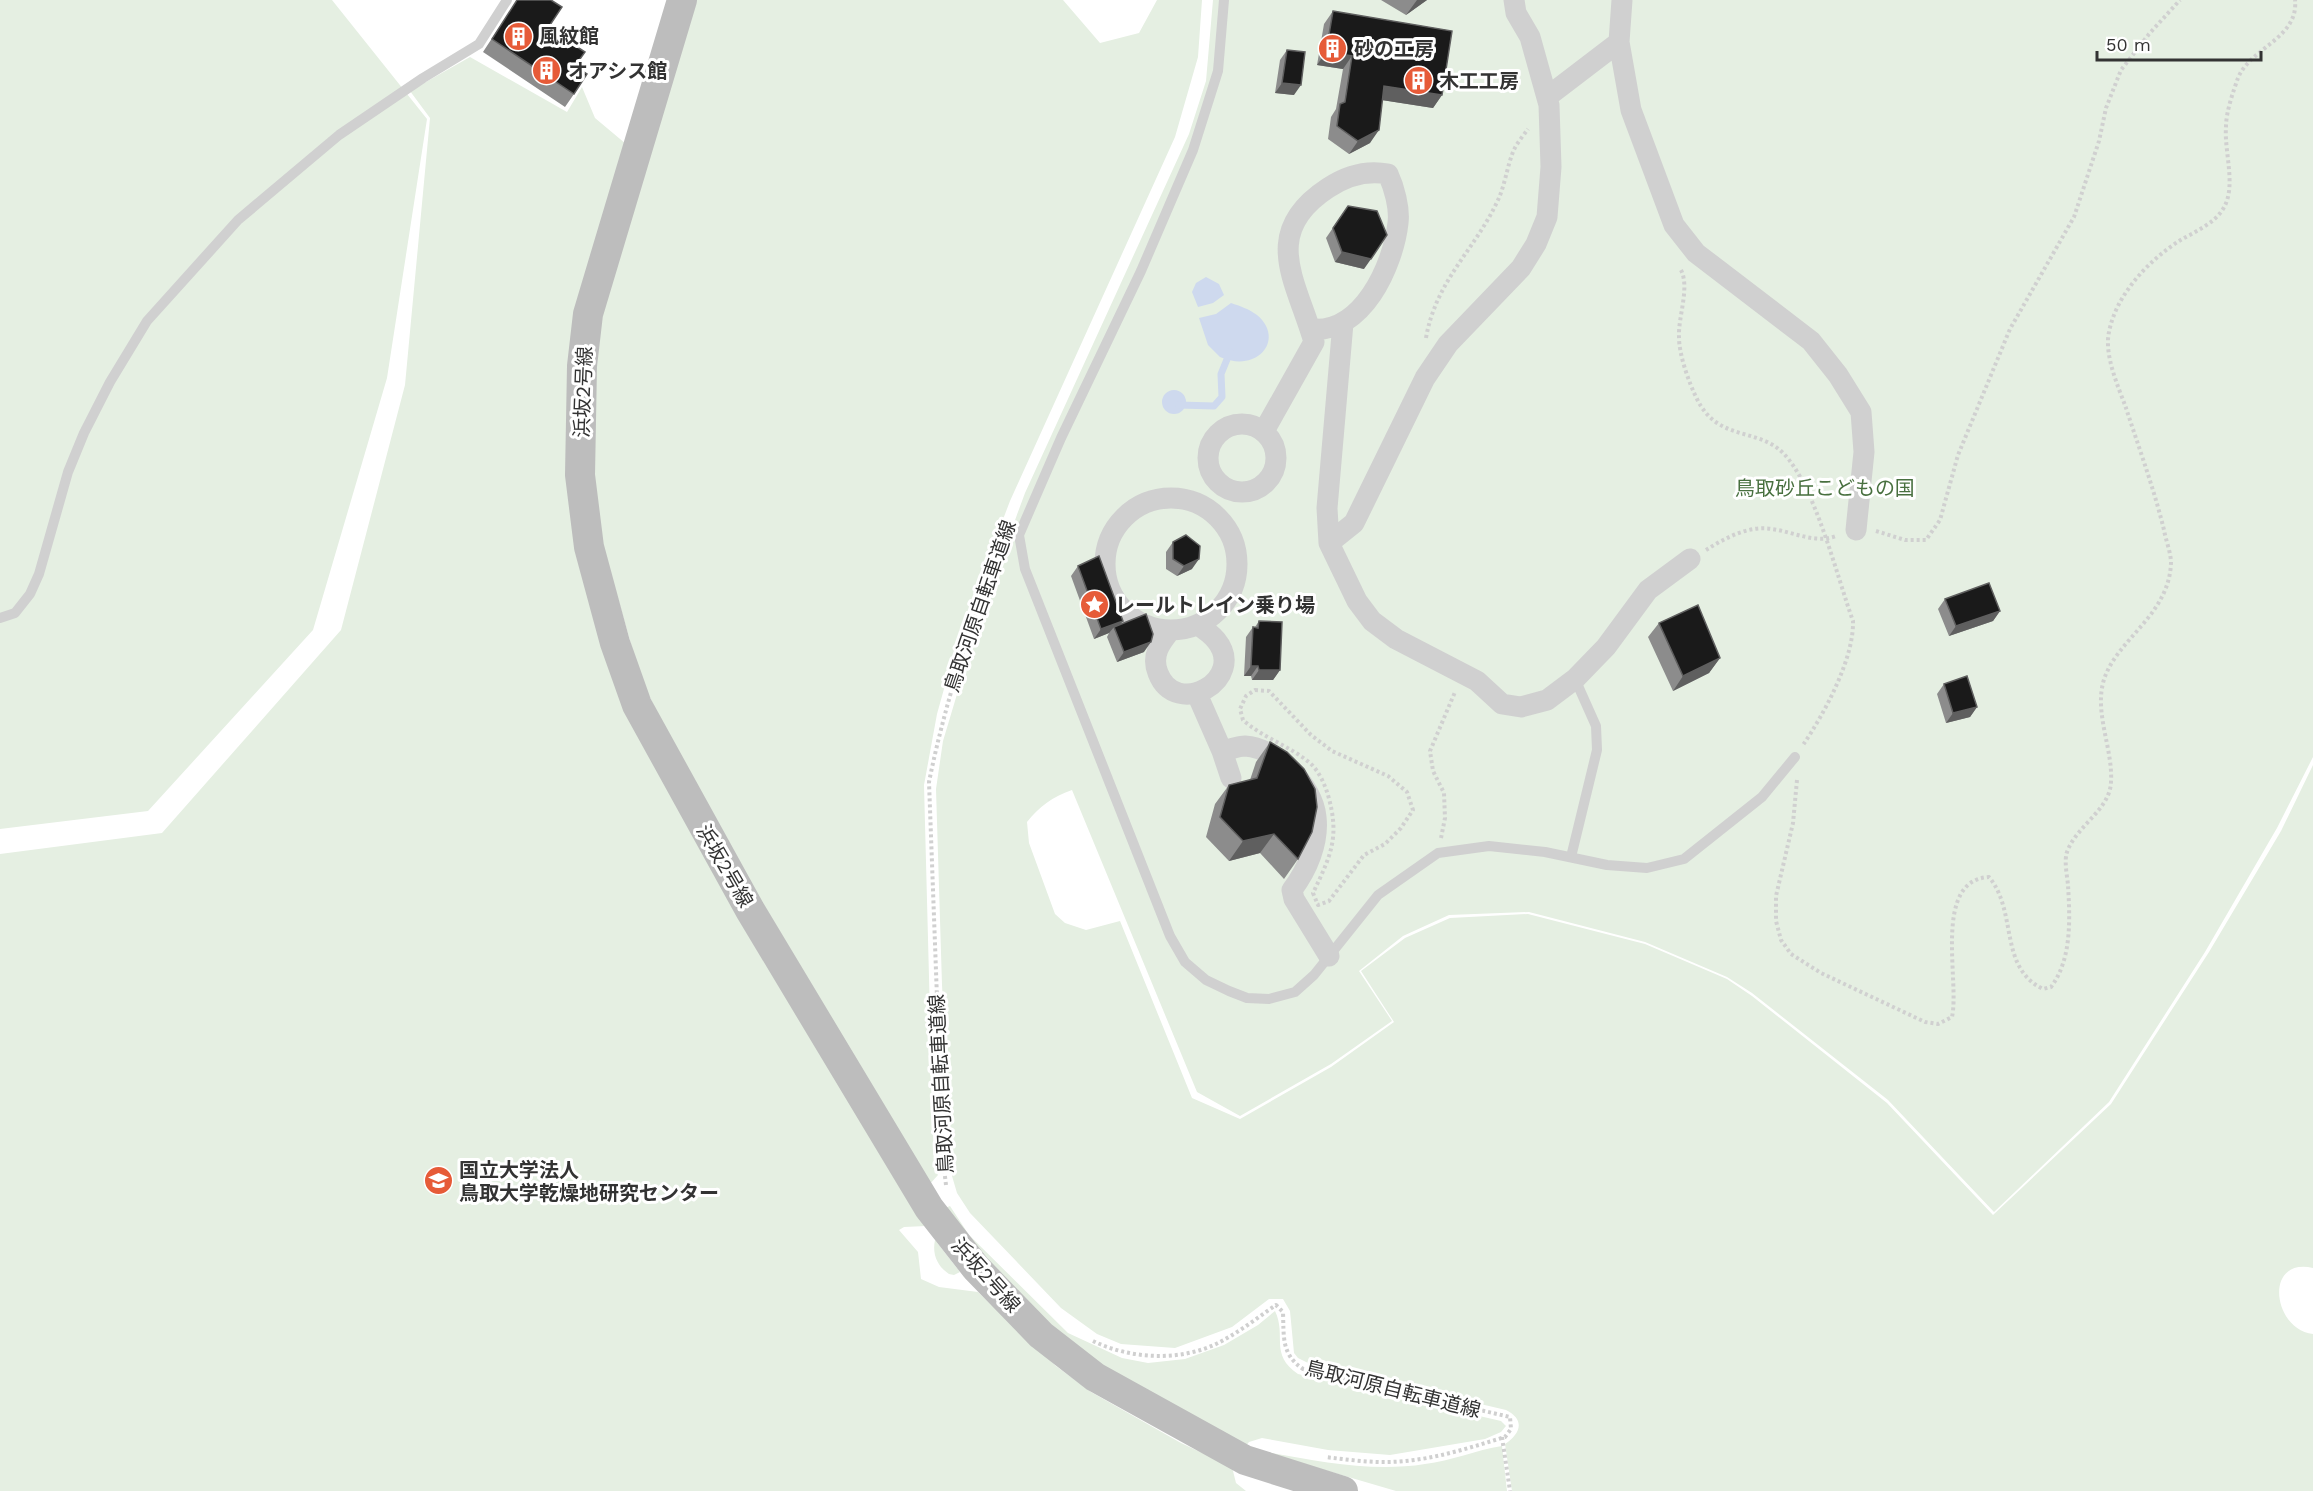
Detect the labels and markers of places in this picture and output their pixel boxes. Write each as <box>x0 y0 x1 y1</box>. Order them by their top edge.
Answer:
building icon: 風紋館 <box>502 20 534 52</box>
place label: 風紋館 <box>539 24 599 48</box>
building icon: 砂の工房 <box>1317 33 1349 65</box>
place label: 砂の工房 <box>1354 37 1434 61</box>
building icon: オアシス館 <box>531 55 563 87</box>
place label: オアシス館 <box>568 59 667 83</box>
building icon: 木工工房 <box>1402 65 1434 97</box>
place label: 木工工房 <box>1439 69 1519 93</box>
place icon: レールトレイン乗り場 <box>1078 589 1110 621</box>
place label: レールトレイン乗り場 <box>1115 593 1315 617</box>
place label: 国立大学法人 鳥取大学乾燥地研究センター <box>459 1158 719 1205</box>
school or university icon: 国立大学法人 鳥取大学乾燥地研究センター <box>422 1165 454 1197</box>

